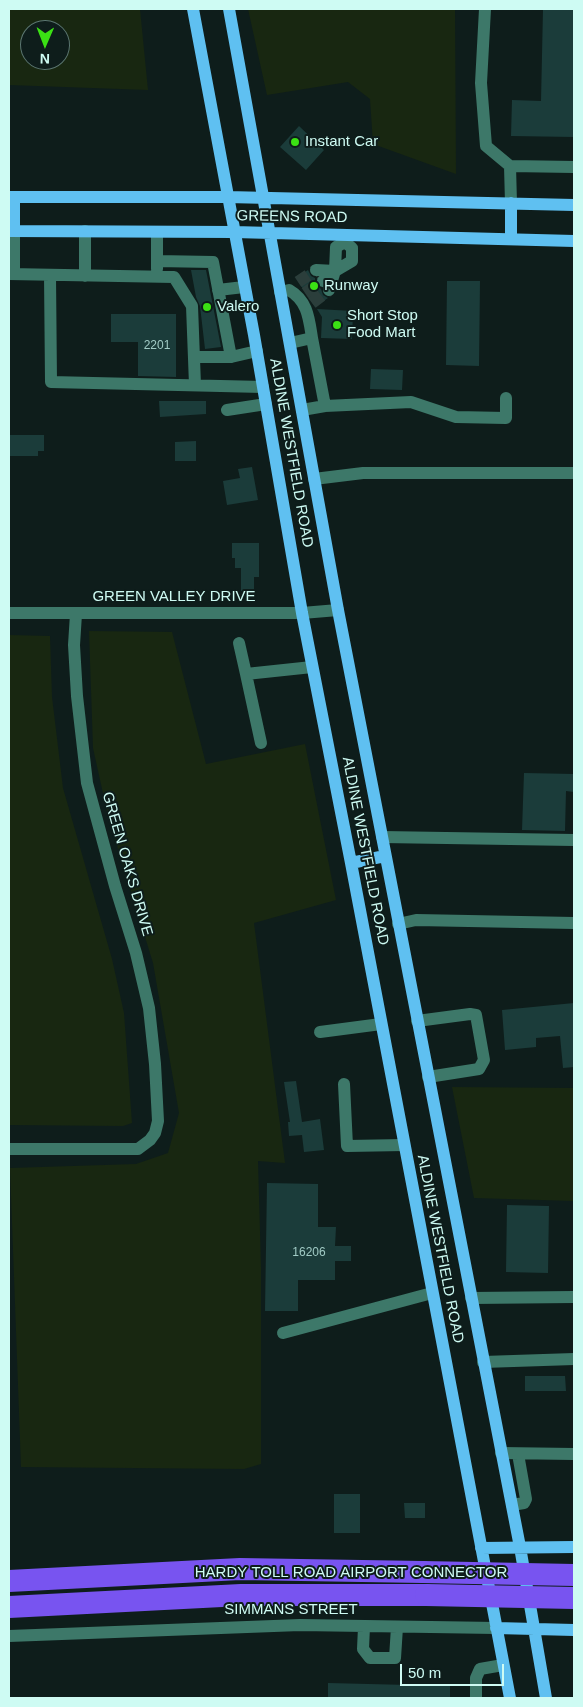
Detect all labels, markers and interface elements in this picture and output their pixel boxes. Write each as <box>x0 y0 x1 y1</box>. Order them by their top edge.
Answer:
north arrow <box>20 20 70 70</box>
text: N <box>40 51 50 67</box>
place label: Instant Car <box>305 133 378 151</box>
marker: Instant Car <box>289 136 301 148</box>
street label: GREENS ROAD <box>236 207 348 227</box>
place label: Runway <box>324 277 378 295</box>
marker: Runway <box>308 280 320 292</box>
place label: Valero <box>217 298 259 316</box>
marker: Valero <box>201 301 213 313</box>
place label: Short Stop Food Mart <box>347 307 418 342</box>
marker: Short Stop Food Mart <box>331 319 343 331</box>
house number: 2201 <box>144 339 170 353</box>
street label: ALDINE WESTFIELD ROAD <box>265 357 317 549</box>
street label: GREEN VALLEY DRIVE <box>92 588 256 606</box>
street label: ALDINE WESTFIELD ROAD <box>338 755 392 947</box>
street label: GREEN OAKS DRIVE <box>98 790 156 938</box>
street label: ALDINE WESTFIELD ROAD <box>413 1153 467 1345</box>
house number: 16206 <box>292 1246 326 1260</box>
street label: HARDY TOLL ROAD AIRPORT CONNECTOR <box>195 1564 507 1582</box>
street label: SIMMANS STREET <box>224 1601 358 1619</box>
scale bar <box>403 1654 507 1686</box>
text: 50 m <box>408 1664 441 1681</box>

